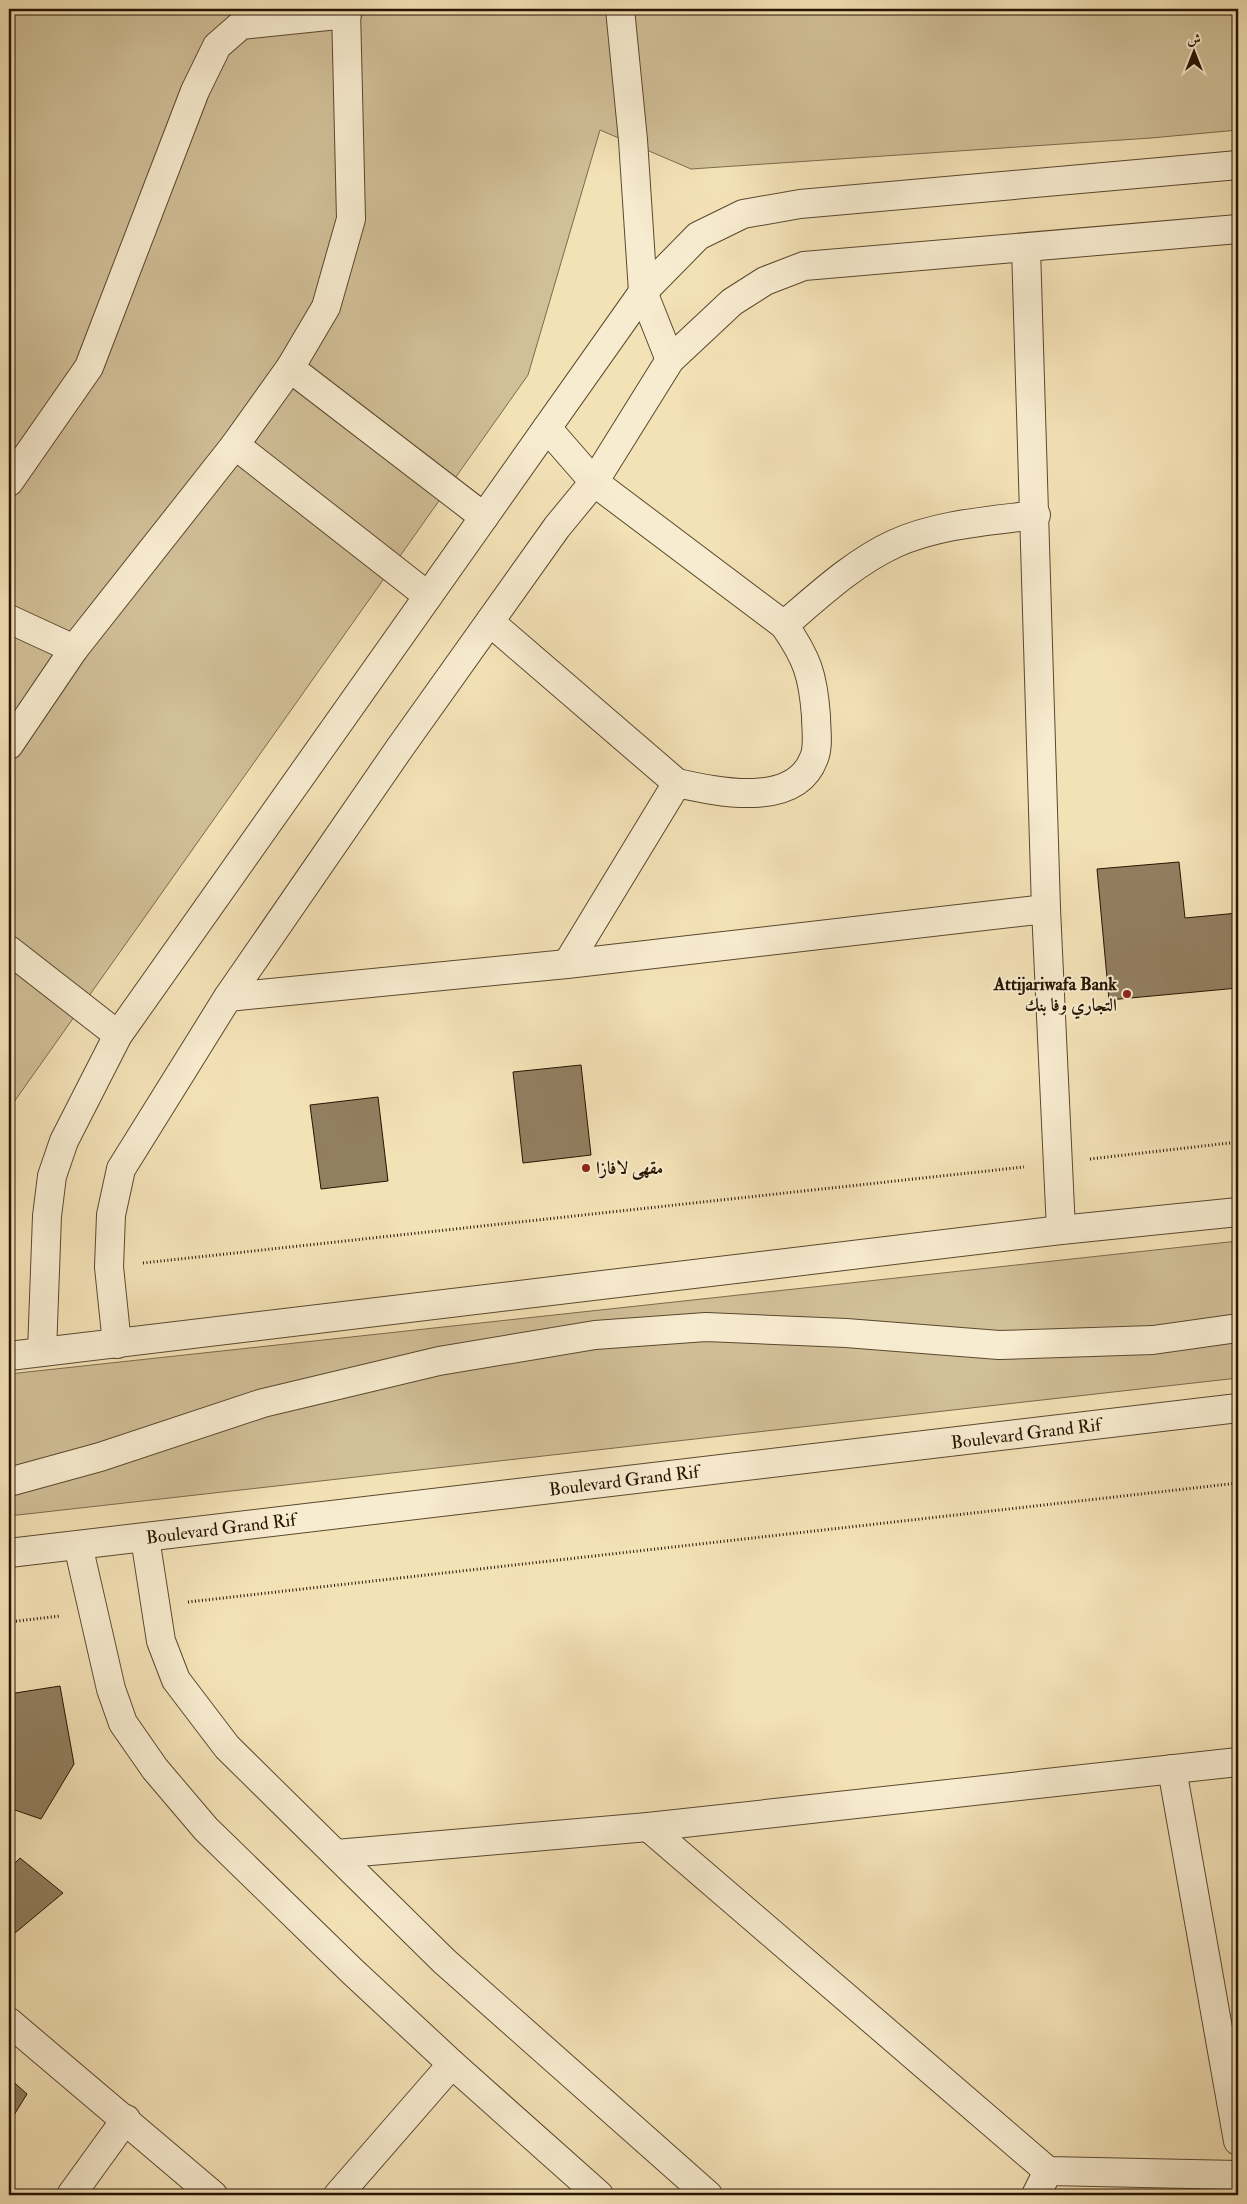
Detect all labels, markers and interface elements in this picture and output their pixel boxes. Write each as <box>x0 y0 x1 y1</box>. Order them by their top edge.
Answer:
north arrow <box>1170 28 1220 78</box>
text: ش <box>1187 31 1201 48</box>
place label: Attijariwafa Bank التجاري وفا بنك <box>993 973 1117 1020</box>
marker: Attijariwafa Bank التجاري وفا بنك <box>1121 988 1133 1000</box>
place label: مقهى لافازا <box>596 1157 663 1180</box>
marker: مقهى لافازا <box>580 1162 592 1174</box>
street label: Boulevard Grand Rif <box>950 1413 1105 1455</box>
street label: Boulevard Grand Rif <box>548 1460 703 1502</box>
street label: Boulevard Grand Rif <box>145 1508 300 1550</box>

